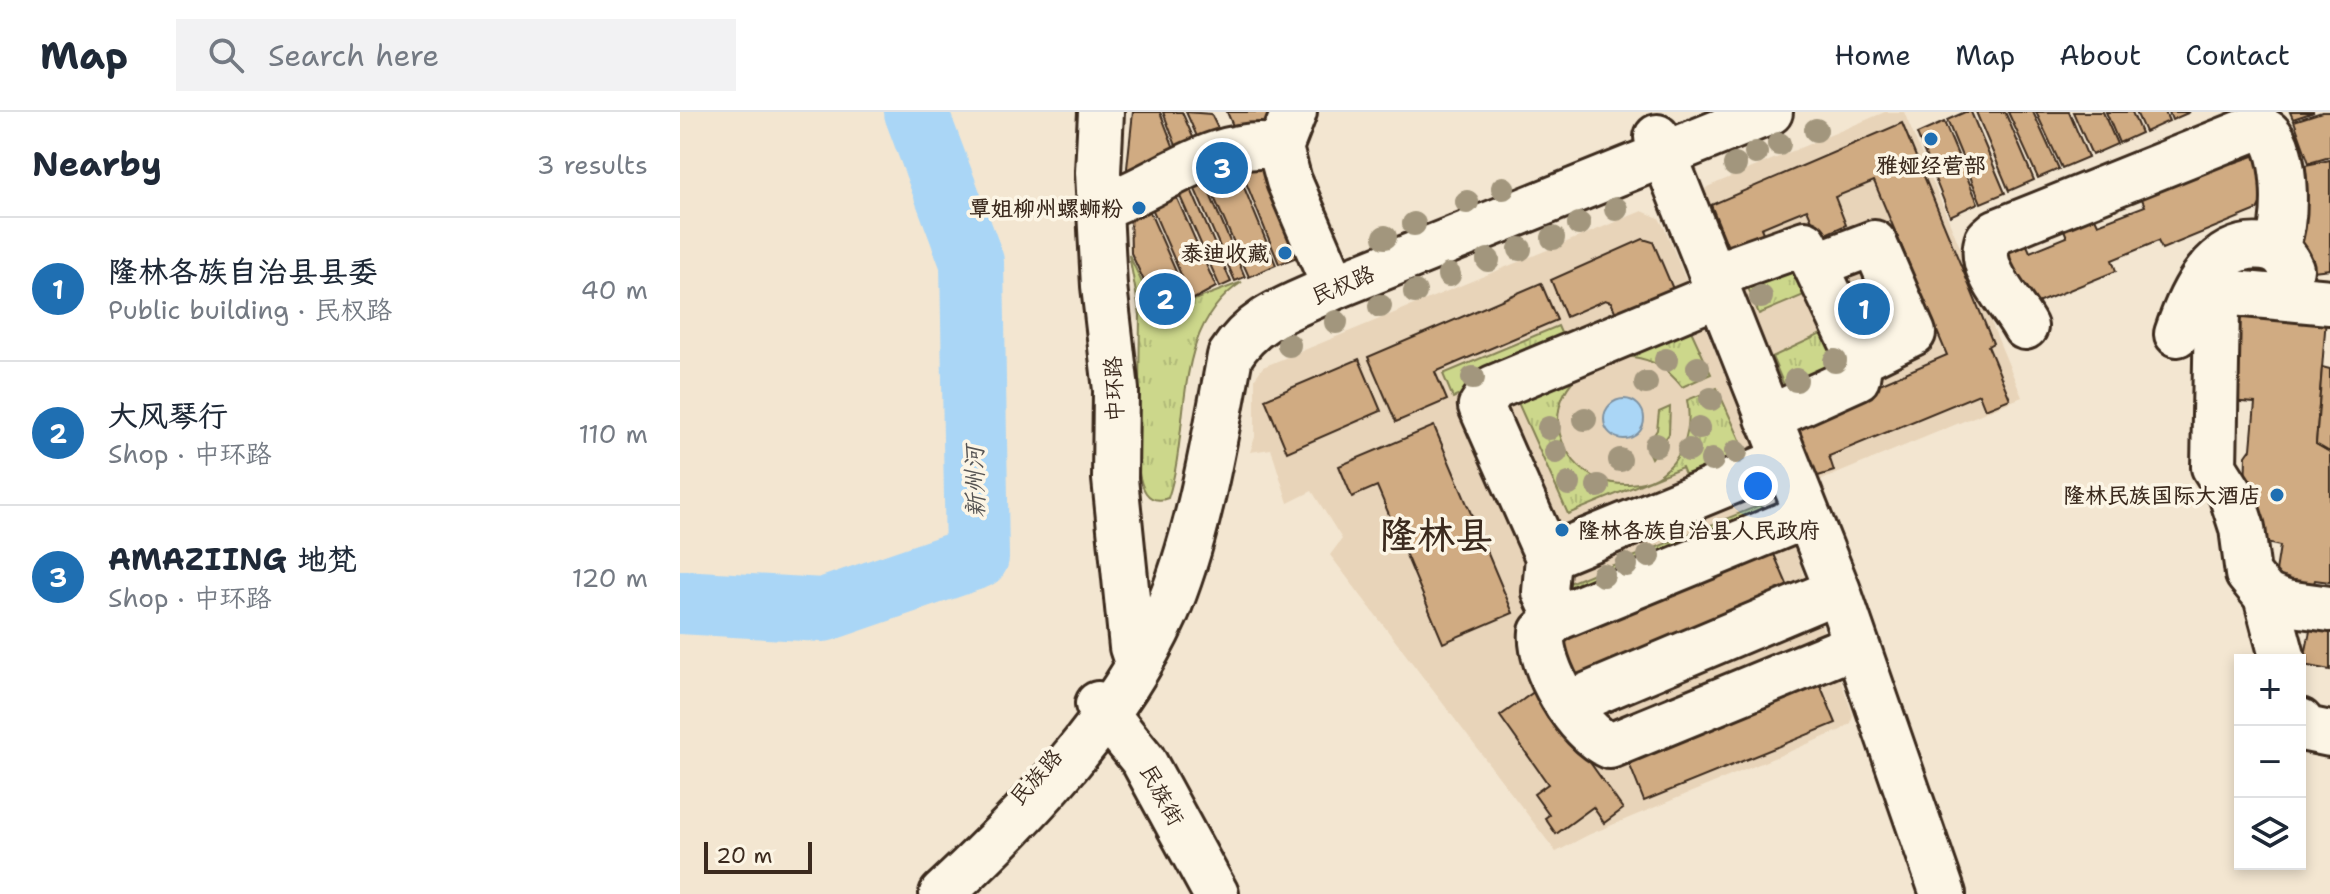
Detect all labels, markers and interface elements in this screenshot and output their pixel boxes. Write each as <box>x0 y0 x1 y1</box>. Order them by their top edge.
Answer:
search box <box>176 19 736 91</box>
text: Map <box>40 30 128 81</box>
icon: search <box>204 33 248 77</box>
text: Search here <box>268 35 439 76</box>
text: Home <box>1834 36 1911 74</box>
text: Map <box>1955 36 2015 74</box>
text: About <box>2059 36 2141 74</box>
text: Contact <box>2185 36 2290 74</box>
marker: 雅娅经营部 <box>1922 130 1940 148</box>
pin: 3 <box>1196 138 1248 198</box>
text: Nearby <box>32 141 162 187</box>
text: 3 results <box>536 147 648 182</box>
place label: 雅娅经营部 <box>1876 151 1986 180</box>
place label: 覃姐柳州螺蛳粉 <box>969 194 1123 223</box>
marker: 覃姐柳州螺蛳粉 <box>1130 199 1148 217</box>
place label: 泰迪收藏 <box>1181 239 1269 268</box>
marker: 泰迪收藏 <box>1276 244 1294 262</box>
text: 隆林各族自治县县委 <box>108 251 378 292</box>
street label: 民权路 <box>1307 259 1379 311</box>
pin: 2 <box>1139 269 1191 329</box>
text: 1 <box>52 272 64 307</box>
text: 40 m <box>581 272 648 307</box>
pin: 1 <box>1838 279 1890 339</box>
text: Public building · 民权路 <box>108 292 392 327</box>
street label: 中环路 <box>1098 356 1130 422</box>
text: 大风琴行 <box>108 395 228 436</box>
text: 2 <box>49 416 67 451</box>
text: 110 m <box>578 416 648 451</box>
text: Shop · 中环路 <box>108 436 272 471</box>
water label: 新州河 <box>958 442 992 518</box>
your location <box>1738 466 1778 506</box>
place label: 隆林民族国际大酒店 <box>2063 481 2261 510</box>
marker: 隆林民族国际大酒店 <box>2268 486 2286 504</box>
district label: 隆林县 <box>1379 509 1493 560</box>
place label: 隆林各族自治县人民政府 <box>1578 516 1820 545</box>
marker: 隆林各族自治县人民政府 <box>1553 521 1571 539</box>
text: AMAZIING 地梵 <box>108 539 357 580</box>
text: 3 <box>49 560 67 595</box>
text: 120 m <box>572 560 648 595</box>
text: Shop · 中环路 <box>108 580 272 615</box>
map controls <box>2234 654 2306 870</box>
button: + <box>2234 654 2306 726</box>
button: − <box>2234 726 2306 798</box>
street label: 民族路 <box>1003 743 1069 811</box>
street label: 民族街 <box>1133 759 1191 831</box>
button: layers <box>2234 798 2306 870</box>
scale bar <box>704 838 812 874</box>
text: 20 m <box>716 841 773 870</box>

